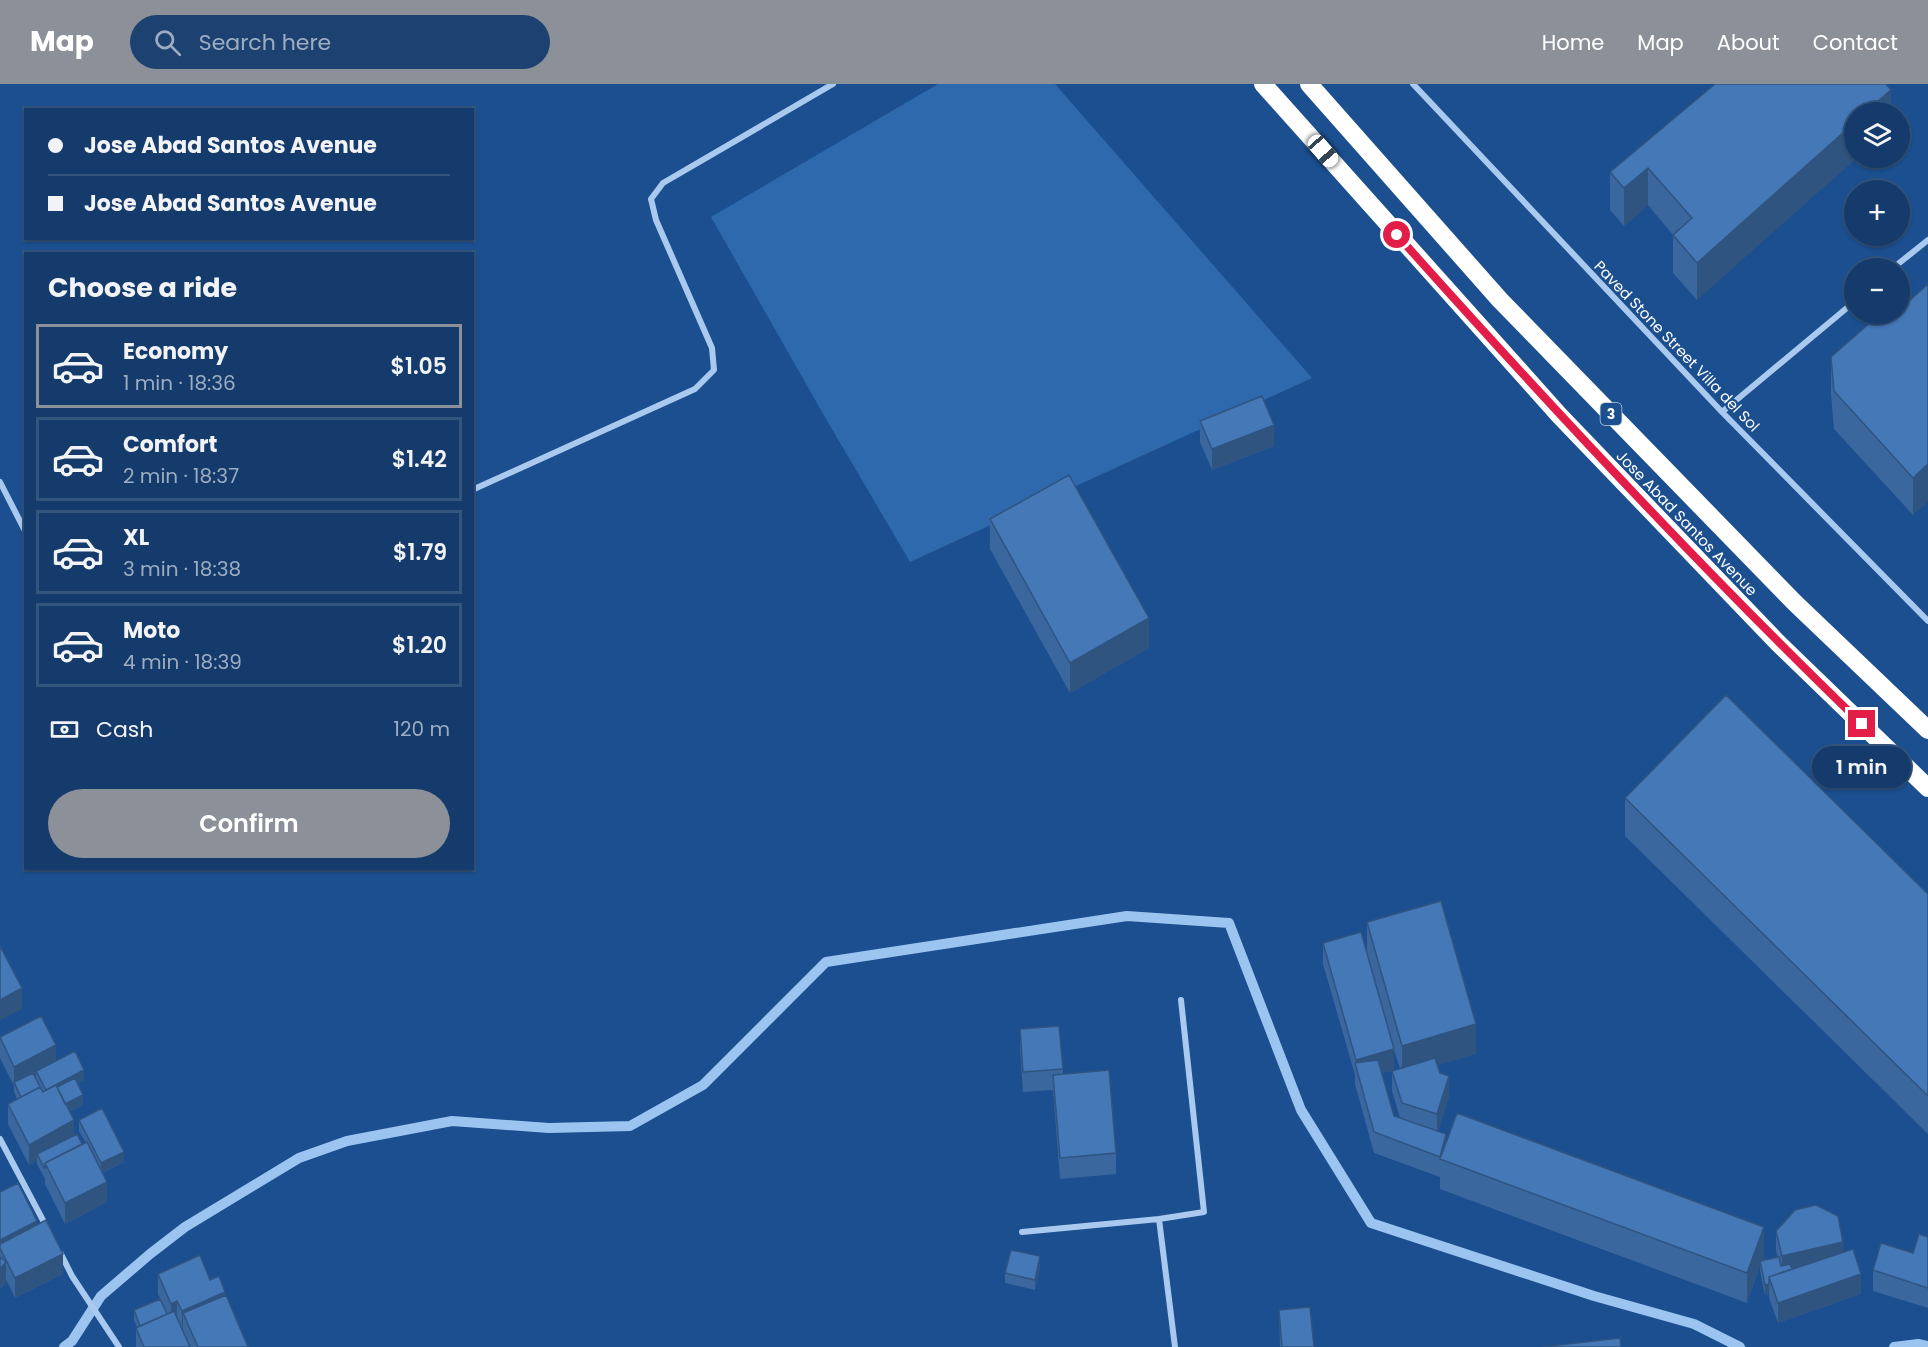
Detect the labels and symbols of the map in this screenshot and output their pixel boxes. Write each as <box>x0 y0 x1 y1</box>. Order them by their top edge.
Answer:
car <box>1304 132 1342 170</box>
route start <box>1383 221 1410 248</box>
street label: Paved Stone Street Villa del Sol <box>1590 256 1764 436</box>
road number: 3 <box>1600 403 1622 425</box>
street label: Jose Abad Santos Avenue <box>1612 446 1762 600</box>
route end <box>1848 710 1875 737</box>
callout: 1 min <box>1812 745 1912 787</box>

